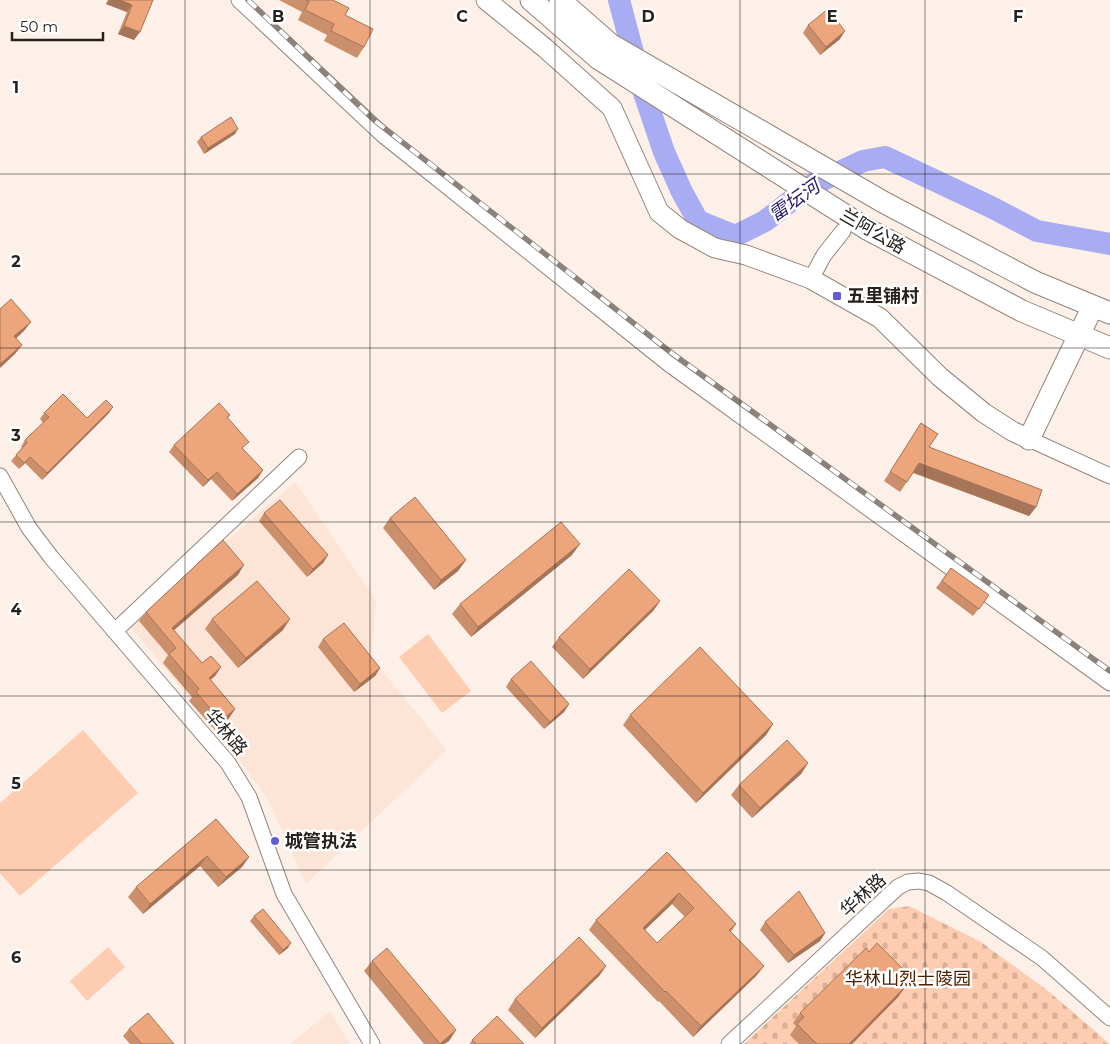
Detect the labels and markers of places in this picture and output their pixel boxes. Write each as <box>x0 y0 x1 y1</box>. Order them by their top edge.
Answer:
place label: 五里铺村 <box>847 285 919 307</box>
marker: 五里铺村 <box>831 290 843 302</box>
place label: 城管执法 <box>285 830 357 852</box>
marker: 城管执法 <box>269 835 281 847</box>

